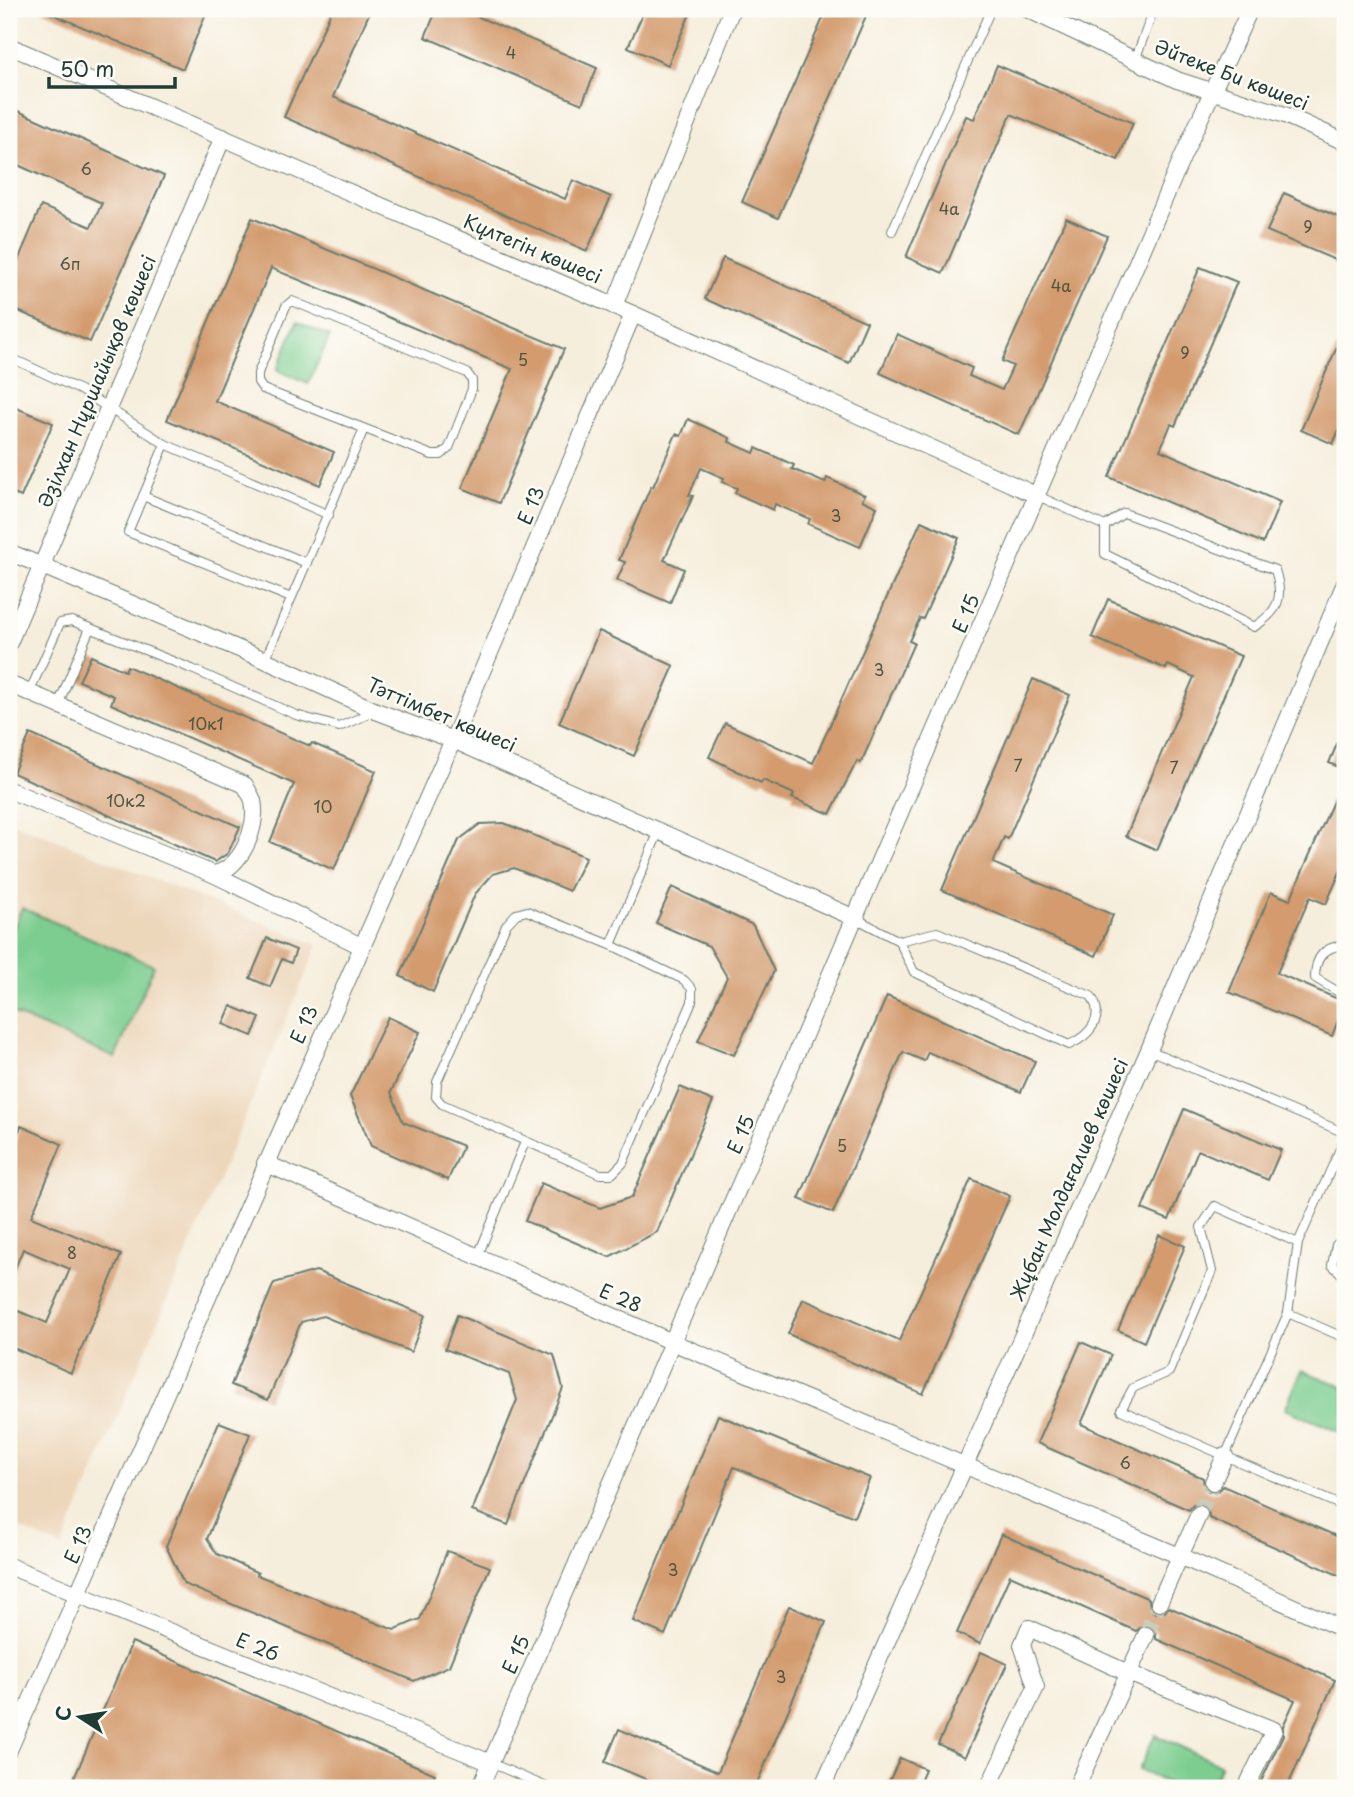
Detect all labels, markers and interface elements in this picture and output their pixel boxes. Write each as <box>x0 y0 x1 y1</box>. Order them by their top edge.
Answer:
street label: Әйтеке Би көшесі <box>1151 32 1313 116</box>
house number: 4 <box>506 40 516 64</box>
scale bar <box>49 46 175 90</box>
text: 50 m <box>60 52 114 84</box>
house number: 6 <box>80 156 92 180</box>
house number: 4a <box>939 196 959 220</box>
street label: Күлтегін көшесі <box>460 206 606 290</box>
house number: 9 <box>1303 214 1313 238</box>
street label: Әзілхан Нұршайықов көшесі <box>30 250 162 512</box>
house number: 6п <box>59 251 81 275</box>
house number: 4а <box>1051 273 1071 297</box>
house number: 9 <box>1180 340 1190 364</box>
house number: 5 <box>518 347 528 371</box>
street label: E 13 <box>509 481 551 529</box>
house number: 3 <box>831 503 841 527</box>
street label: E 15 <box>944 589 986 637</box>
house number: 3 <box>874 657 884 681</box>
street label: Тәттімбет көшесі <box>363 670 521 758</box>
house number: 10к1 <box>188 711 224 735</box>
house number: 7 <box>1013 753 1023 777</box>
house number: 7 <box>1169 755 1179 779</box>
house number: 10к2 <box>106 788 146 812</box>
house number: 10 <box>314 794 332 818</box>
street label: E 13 <box>282 1000 324 1048</box>
street label: Жұбан Молдағалиев көшесі <box>1002 1054 1134 1304</box>
street label: E 15 <box>719 1110 761 1158</box>
house number: 5 <box>837 1133 847 1157</box>
house number: 8 <box>67 1240 77 1264</box>
street label: E 28 <box>596 1276 646 1318</box>
house number: 6 <box>1119 1450 1131 1474</box>
street label: E 13 <box>56 1520 98 1568</box>
house number: 3 <box>668 1557 678 1581</box>
street label: E 26 <box>232 1625 284 1667</box>
street label: E 15 <box>494 1630 536 1678</box>
house number: 3 <box>776 1664 786 1688</box>
north arrow <box>46 1682 116 1752</box>
text: С <box>47 1703 78 1723</box>

